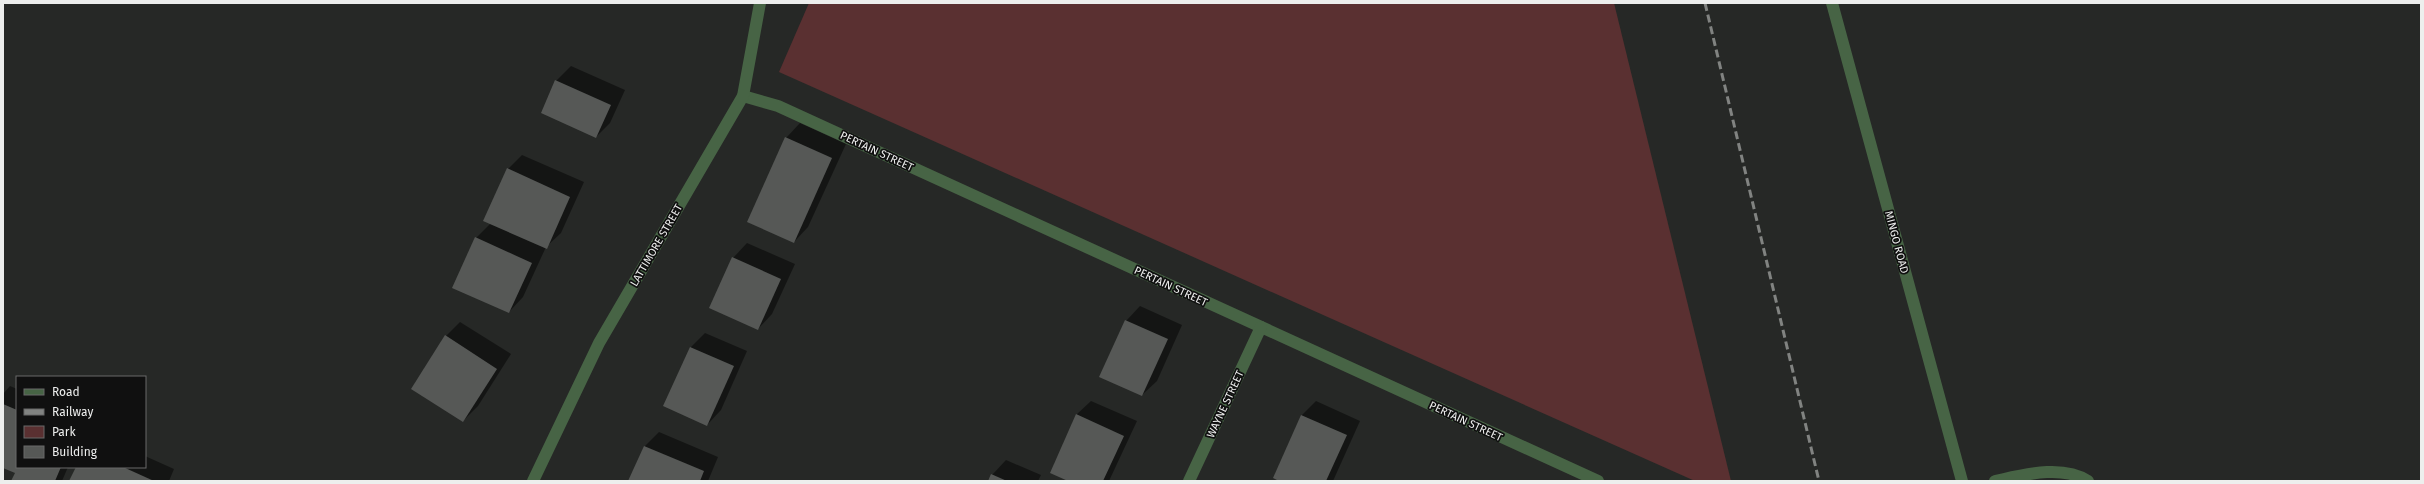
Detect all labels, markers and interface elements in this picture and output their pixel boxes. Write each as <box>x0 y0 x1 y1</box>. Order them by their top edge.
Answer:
street label: PERTAIN STREET <box>838 129 916 174</box>
street label: LATTIMORE STREET <box>628 201 685 289</box>
street label: MINGO ROAD <box>1882 209 1911 275</box>
street label: PERTAIN STREET <box>1132 264 1210 309</box>
street label: WAYNE STREET <box>1204 368 1247 440</box>
legend <box>16 376 146 468</box>
text: Road <box>52 385 80 399</box>
street label: PERTAIN STREET <box>1427 399 1505 444</box>
text: Railway <box>52 405 93 419</box>
text: Park <box>52 425 76 439</box>
text: Building <box>52 445 98 459</box>

